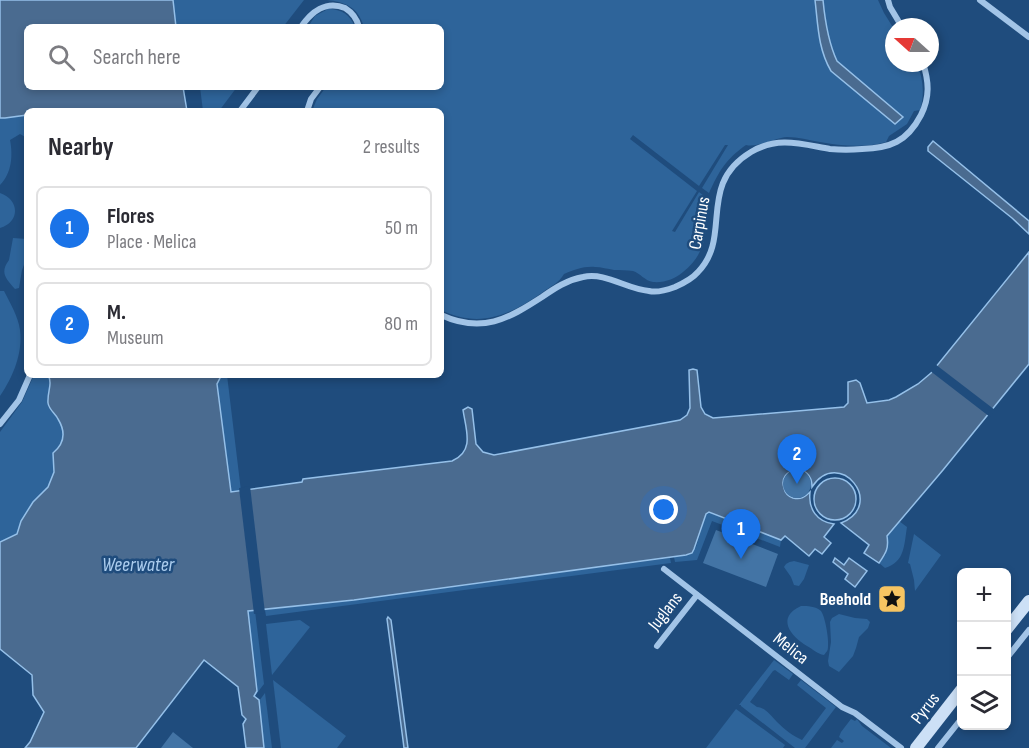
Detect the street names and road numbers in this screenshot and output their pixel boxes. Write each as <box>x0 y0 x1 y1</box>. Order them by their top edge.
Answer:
street label: Carpinus <box>685 195 714 251</box>
street label: Juglans <box>643 588 687 635</box>
street label: Melica <box>769 628 813 669</box>
street label: Pyrus <box>907 688 944 728</box>

